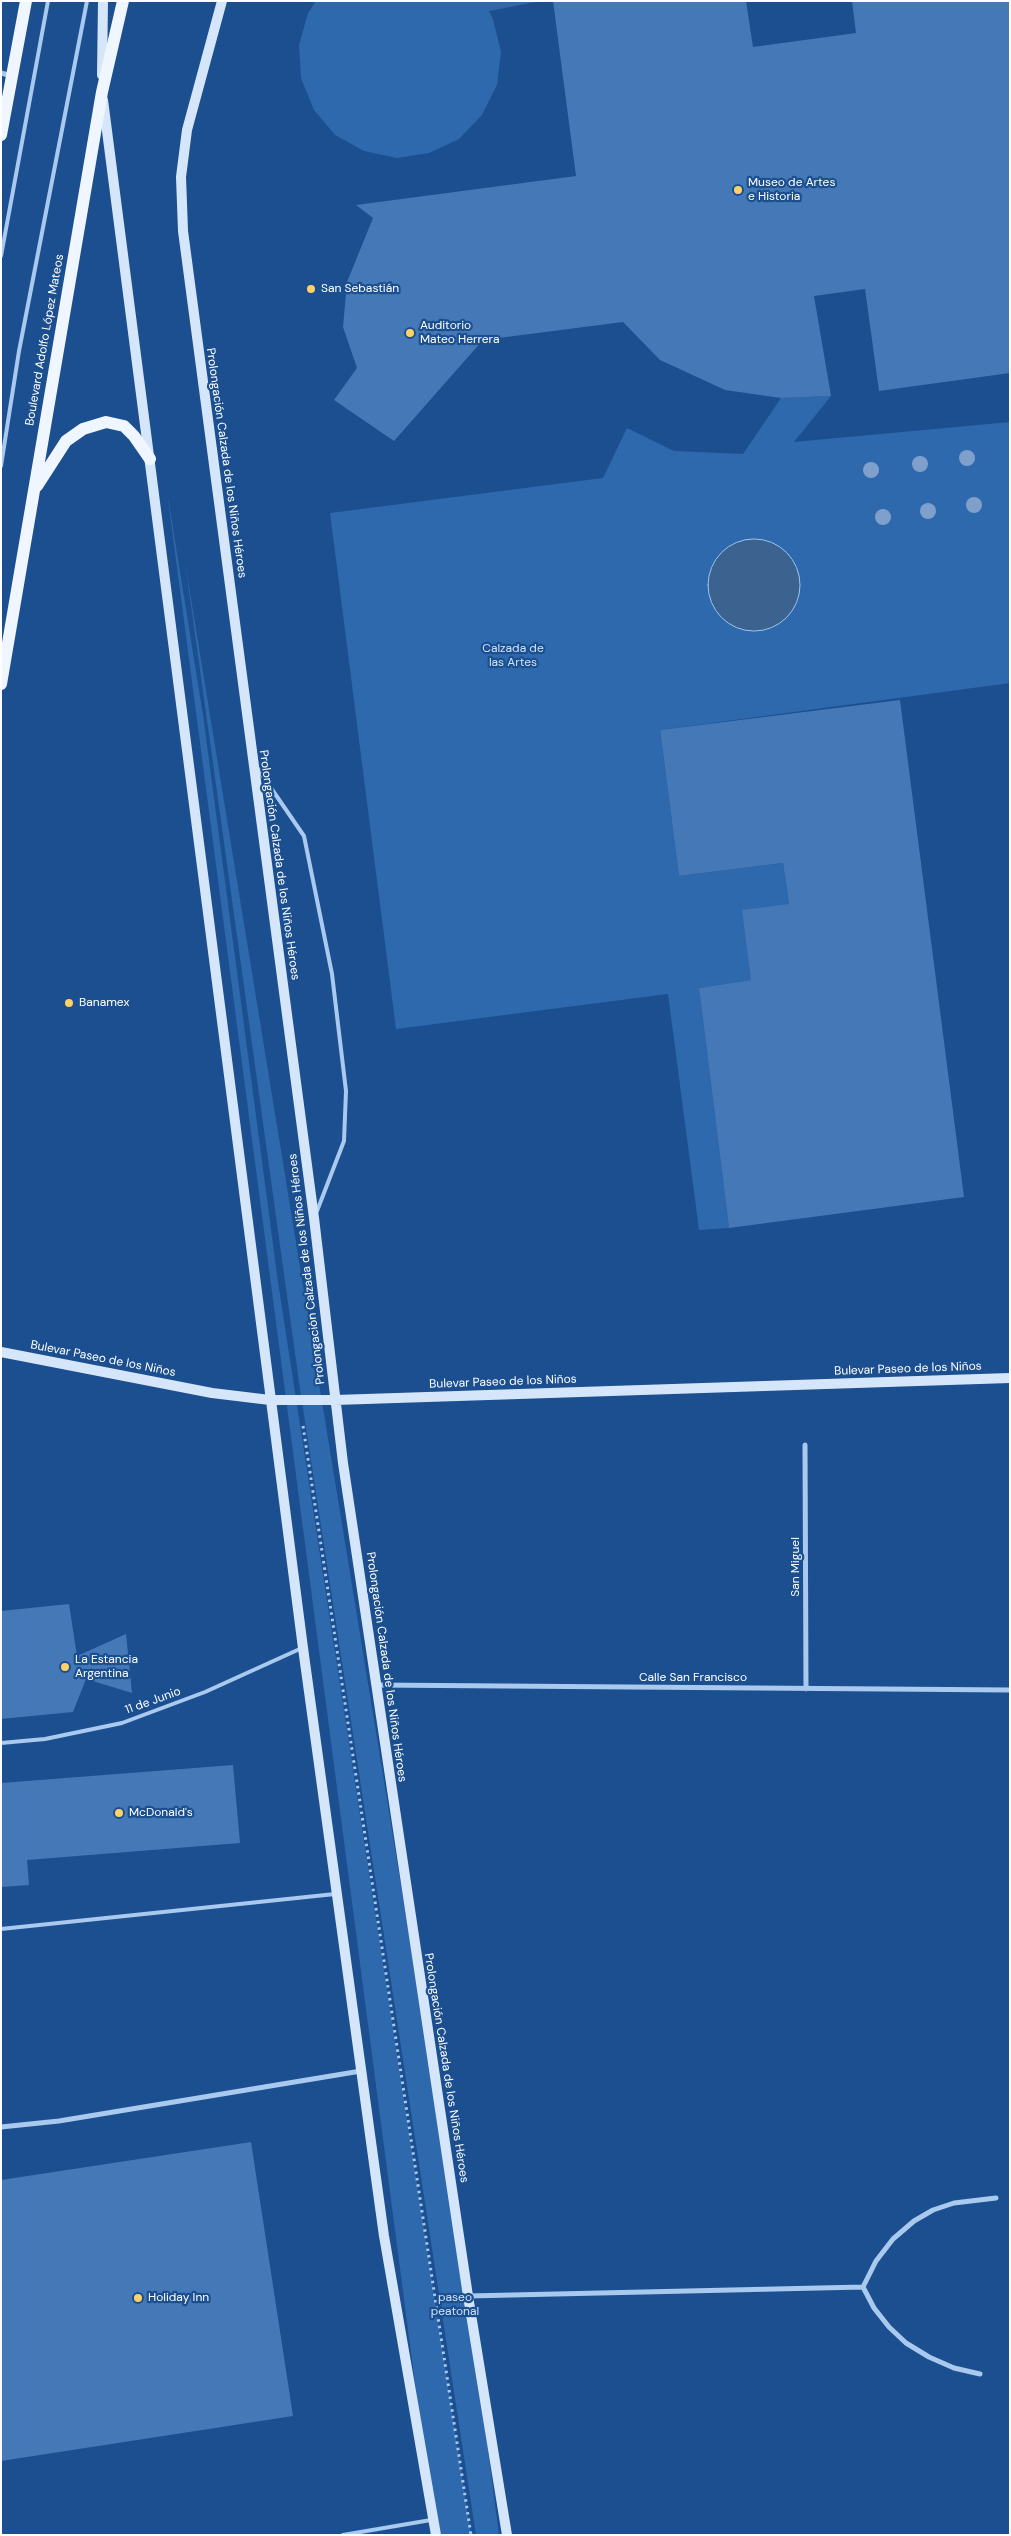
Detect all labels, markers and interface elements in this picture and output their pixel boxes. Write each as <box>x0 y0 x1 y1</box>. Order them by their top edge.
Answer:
place label: Museo de Artes e Historia <box>748 176 835 204</box>
marker: Museo de Artes e Historia <box>732 184 744 196</box>
street label: Boulevard Adolfo López Mateos <box>23 253 67 427</box>
place label: San Sebastián <box>321 282 399 296</box>
marker: San Sebastián <box>305 283 317 295</box>
place label: Auditorio Mateo Herrera <box>420 319 500 347</box>
marker: Auditorio Mateo Herrera <box>404 327 416 339</box>
street label: Prolongación Calzada de los Niños Héroes <box>203 347 249 579</box>
park label: Calzada de las Artes <box>482 642 544 670</box>
street label: Prolongación Calzada de los Niños Héroes <box>256 749 302 981</box>
place label: Banamex <box>79 996 129 1010</box>
marker: Banamex <box>63 997 75 1009</box>
street label: Prolongación Calzada de los Niños Héroes <box>286 1153 328 1385</box>
street label: Bulevar Paseo de los Niños <box>29 1338 177 1380</box>
street label: Bulevar Paseo de los Niños <box>834 1359 982 1379</box>
street label: Bulevar Paseo de los Niños <box>429 1372 577 1392</box>
street label: San Miguel <box>789 1537 803 1597</box>
street label: Prolongación Calzada de los Niños Héroes <box>363 1551 409 1783</box>
place label: La Estancia Argentina <box>75 1653 138 1681</box>
marker: La Estancia Argentina <box>59 1661 71 1673</box>
street label: Calle San Francisco <box>639 1671 747 1685</box>
street label: 11 de Junio <box>123 1684 183 1718</box>
place label: McDonald's <box>129 1806 193 1820</box>
marker: McDonald's <box>113 1807 125 1819</box>
street label: Prolongación Calzada de los Niños Héroes <box>421 1952 471 2184</box>
place label: Holiday Inn <box>148 2291 209 2305</box>
park label: paseo peatonal <box>431 2291 479 2319</box>
marker: Holiday Inn <box>132 2292 144 2304</box>

